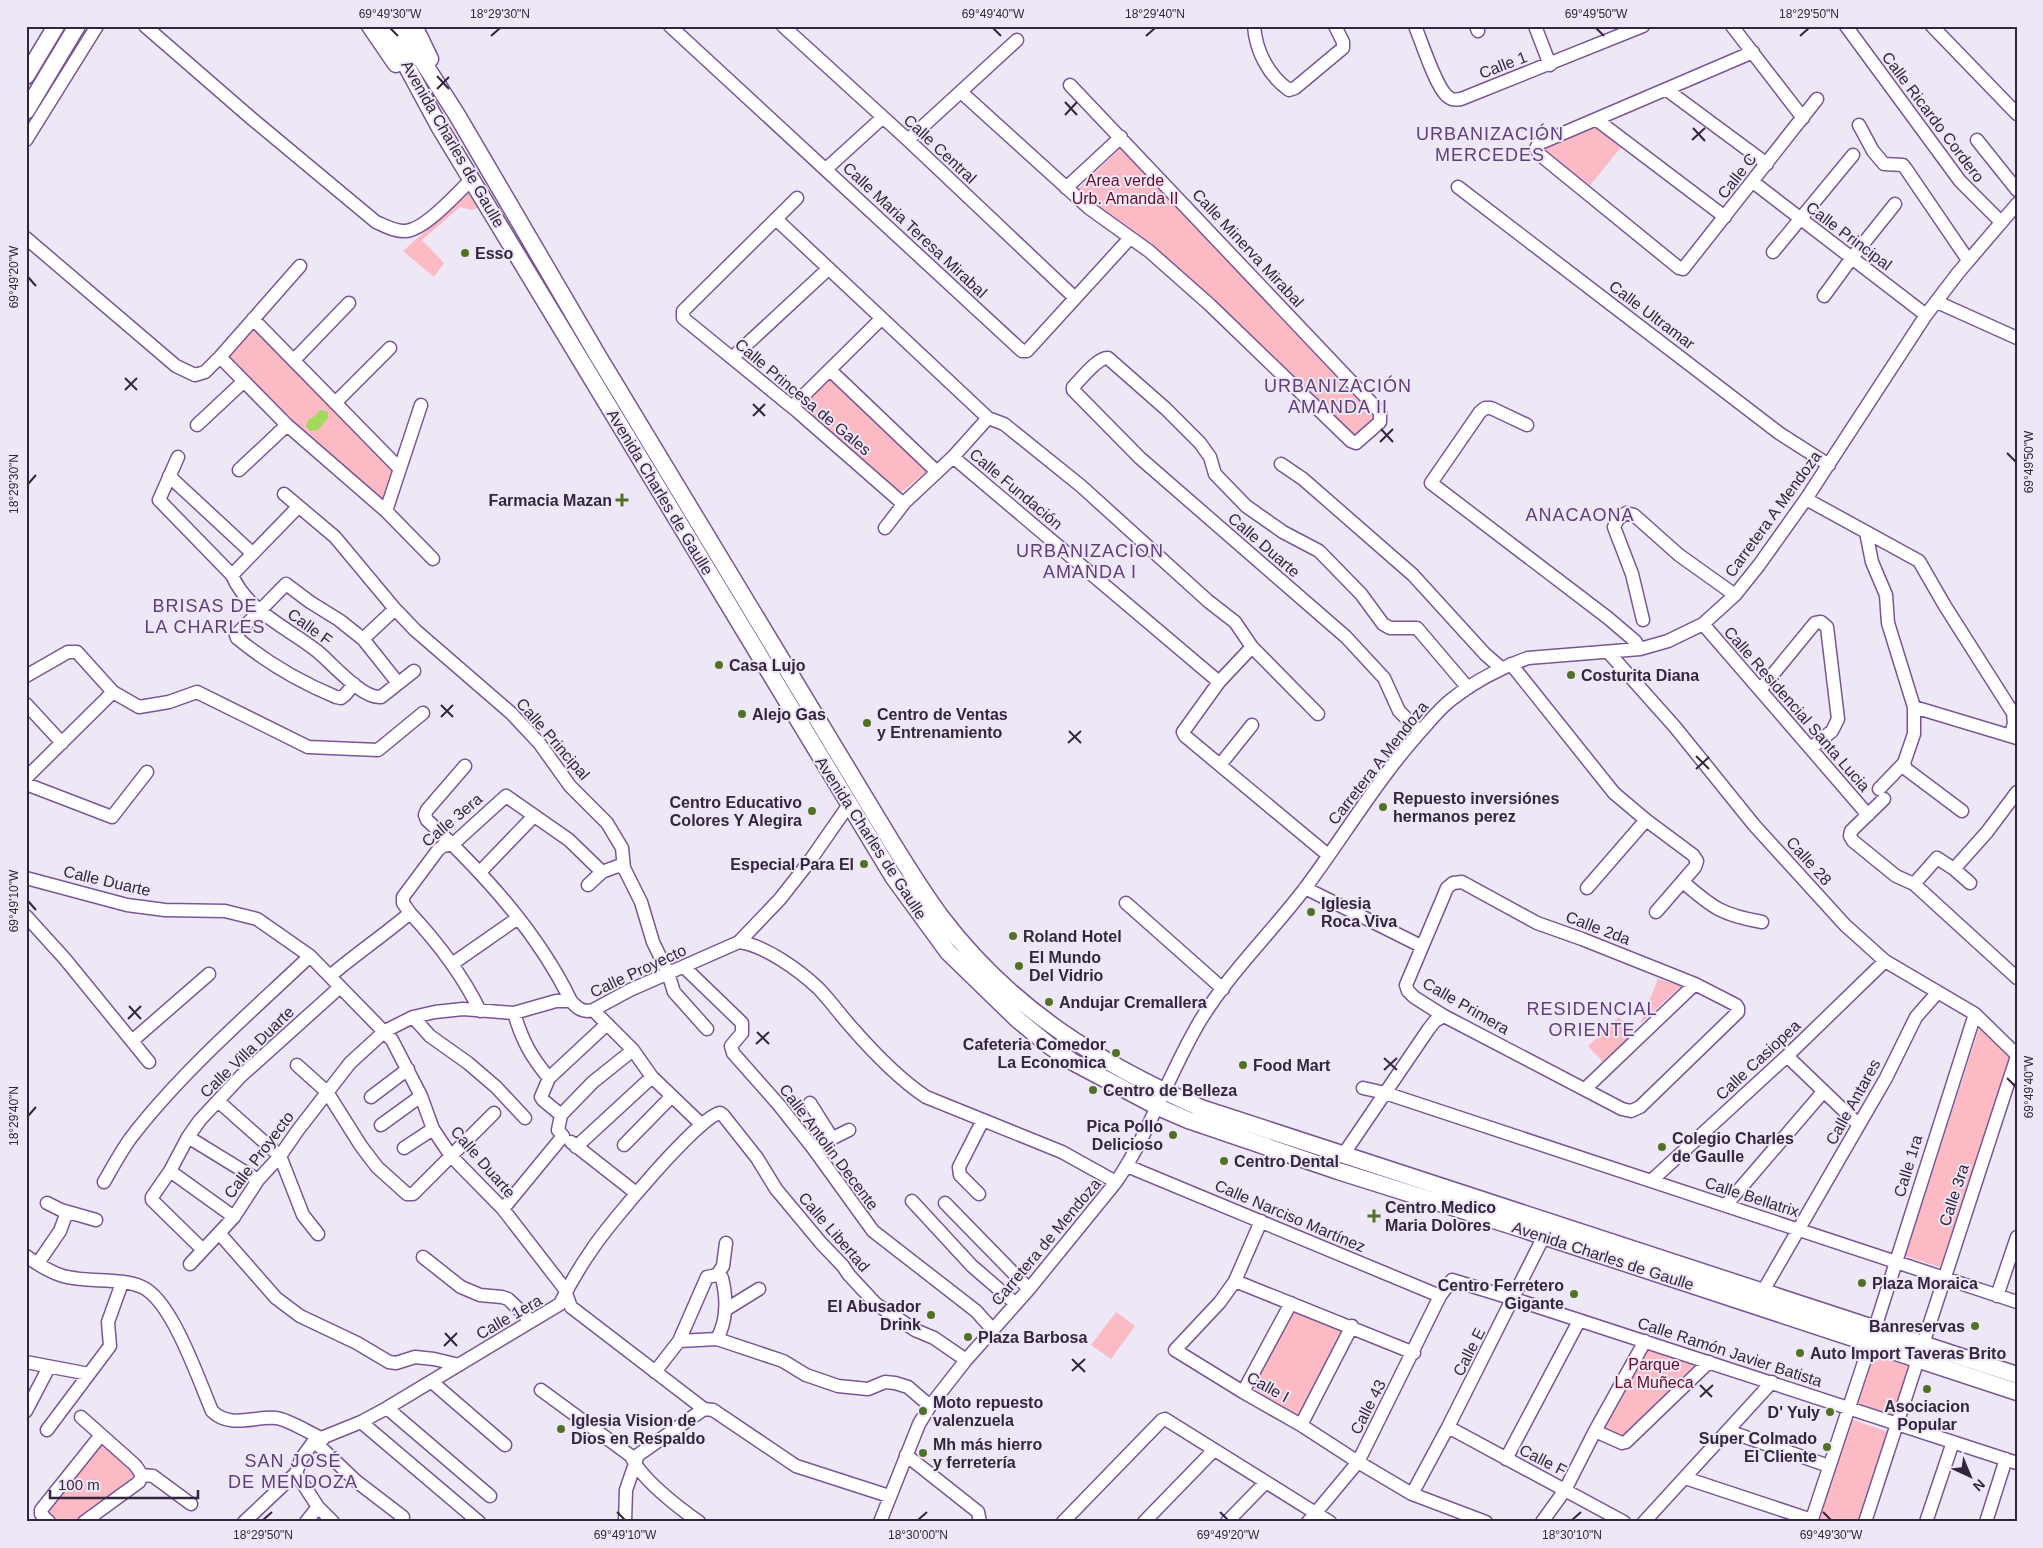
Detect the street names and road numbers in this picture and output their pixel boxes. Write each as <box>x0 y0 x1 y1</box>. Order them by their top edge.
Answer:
street label: Calle 1 <box>1477 48 1529 82</box>
street label: Calle Ricardo Cordero <box>1879 49 1987 185</box>
street label: Avenida Charles de Gaulle <box>398 57 508 231</box>
street label: Calle Central <box>900 111 980 187</box>
street label: Calle C <box>1714 150 1760 202</box>
street label: Calle Maria Teresa Mirabal <box>840 159 990 301</box>
street label: Calle Minerva Mirabal <box>1189 186 1307 310</box>
street label: Calle Principal <box>1803 198 1895 274</box>
street label: Calle Ultramar <box>1606 277 1698 353</box>
street label: Calle Princesa de Gales <box>732 335 874 459</box>
street label: Avenida Charles de Gaulle <box>604 406 716 578</box>
street label: Calle Fundación <box>966 445 1066 533</box>
street label: Carretera A Mendoza <box>1722 448 1824 580</box>
street label: Calle Duarte <box>1225 509 1303 581</box>
street label: Calle F <box>285 605 336 649</box>
street label: Calle Residencial Santa Lucia <box>1721 623 1873 795</box>
street label: Calle Principal <box>513 695 593 783</box>
street label: Carretera A Mendoza <box>1325 698 1431 828</box>
street label: Avenida Charles de Gaulle <box>812 754 930 922</box>
street label: Calle 3era <box>419 790 485 850</box>
street label: Calle 28 <box>1783 833 1835 889</box>
street label: Calle Duarte <box>62 863 152 899</box>
street label: Calle 2da <box>1563 908 1633 948</box>
street label: Calle Proyecto <box>587 941 689 1001</box>
street label: Calle Primera <box>1420 974 1512 1038</box>
street label: Calle Villa Duarte <box>197 1003 297 1101</box>
street label: Calle Casiopea <box>1713 1017 1804 1103</box>
street label: Calle Antares <box>1822 1056 1884 1148</box>
street label: Calle Antolin Decente <box>776 1081 882 1213</box>
street label: Calle Proyecto <box>221 1108 297 1202</box>
street label: Calle Duarte <box>447 1123 519 1201</box>
street label: Calle 1ra <box>1891 1133 1926 1199</box>
street label: Calle 3ra <box>1936 1162 1972 1228</box>
street label: Calle Bellatrix <box>1703 1174 1801 1220</box>
street label: Carretera de Mendoza <box>988 1175 1104 1309</box>
street label: Calle Narciso Martínez <box>1212 1177 1368 1255</box>
street label: Calle Libertad <box>795 1189 873 1275</box>
street label: Avenida Charles de Gaulle <box>1510 1219 1696 1293</box>
street label: Calle 1era <box>473 1291 545 1343</box>
street label: Calle Ramón Javier Batista <box>1636 1314 1824 1390</box>
street label: Calle E <box>1450 1325 1488 1379</box>
street label: Calle I <box>1244 1369 1292 1405</box>
street label: Calle 43 <box>1347 1377 1389 1437</box>
street label: Calle F <box>1517 1441 1570 1479</box>

